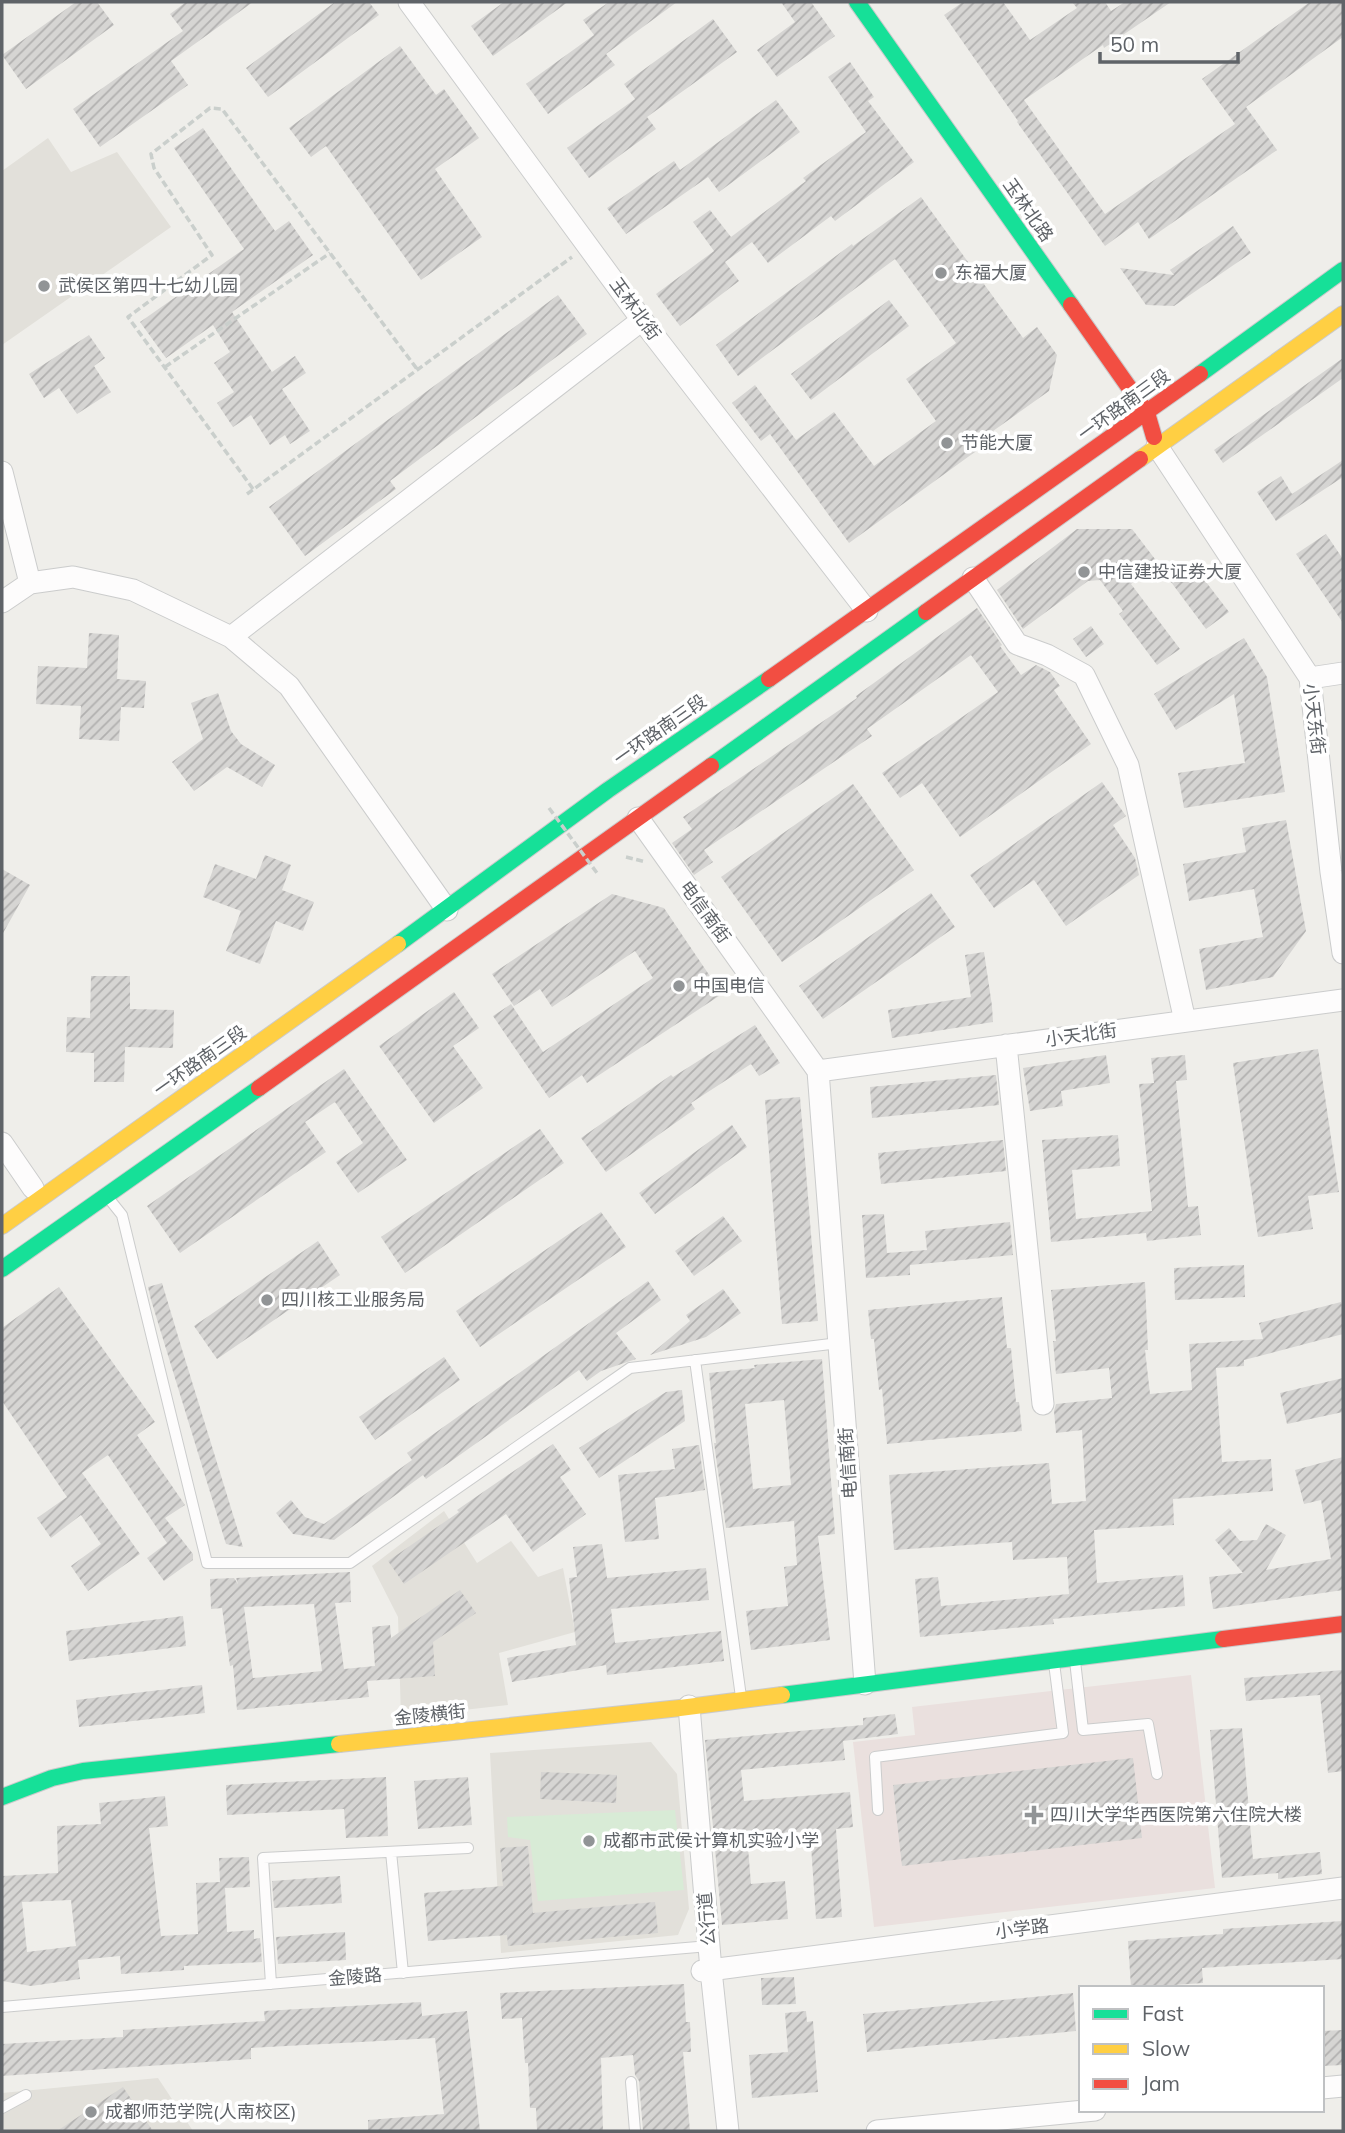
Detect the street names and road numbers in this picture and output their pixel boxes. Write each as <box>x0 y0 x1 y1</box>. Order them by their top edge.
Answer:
street label: 玉林北路 <box>998 174 1058 246</box>
street label: 玉林北街 <box>605 273 666 345</box>
street label: 一环路南三段 <box>1073 364 1174 446</box>
street label: 小天东街 <box>1299 682 1330 756</box>
street label: 一环路南三段 <box>609 689 711 770</box>
street label: 电信南街 <box>675 876 736 948</box>
street label: 小天北街 <box>1044 1018 1118 1051</box>
street label: 一环路南三段 <box>149 1020 251 1101</box>
street label: 电信南街 <box>834 1426 861 1500</box>
street label: 金陵横街 <box>393 1699 467 1730</box>
street label: 公行道 <box>693 1891 720 1947</box>
street label: 小学路 <box>994 1914 1050 1943</box>
street label: 金陵路 <box>327 1963 383 1990</box>

